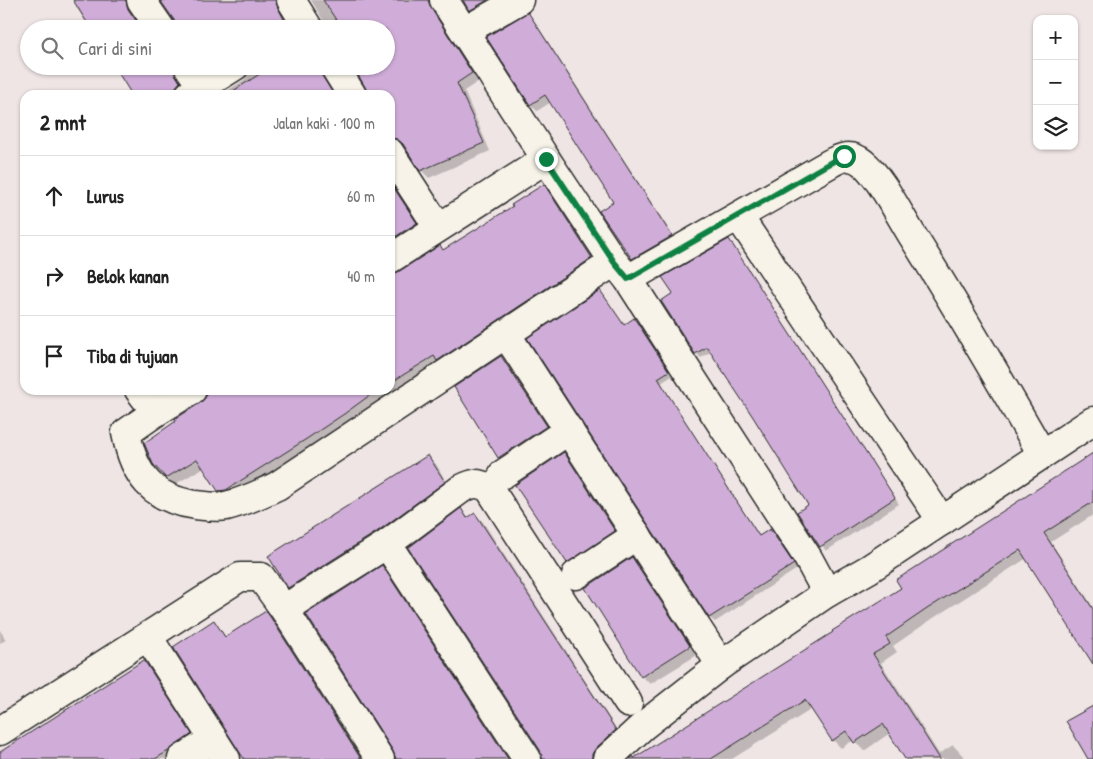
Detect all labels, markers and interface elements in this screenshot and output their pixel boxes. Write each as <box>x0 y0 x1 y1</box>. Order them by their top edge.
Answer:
map controls <box>1033 15 1078 150</box>
button: + <box>1033 15 1078 60</box>
search box <box>20 20 395 75</box>
icon: search <box>38 34 66 62</box>
text: Cari di sini <box>78 35 152 61</box>
button: − <box>1033 60 1078 105</box>
button: layers <box>1033 105 1078 150</box>
text: 2 mnt <box>40 108 86 137</box>
text: Jalan kaki · 100 m <box>273 112 375 134</box>
route start <box>833 145 856 168</box>
route end <box>535 148 558 171</box>
icon: ahead <box>40 182 68 210</box>
text: Lurus <box>87 183 124 209</box>
text: 60 m <box>347 185 375 207</box>
icon: right <box>40 262 68 290</box>
text: Belok kanan <box>87 263 169 289</box>
text: 40 m <box>347 265 375 287</box>
icon: arrive <box>40 342 68 370</box>
text: Tiba di tujuan <box>87 343 178 369</box>

